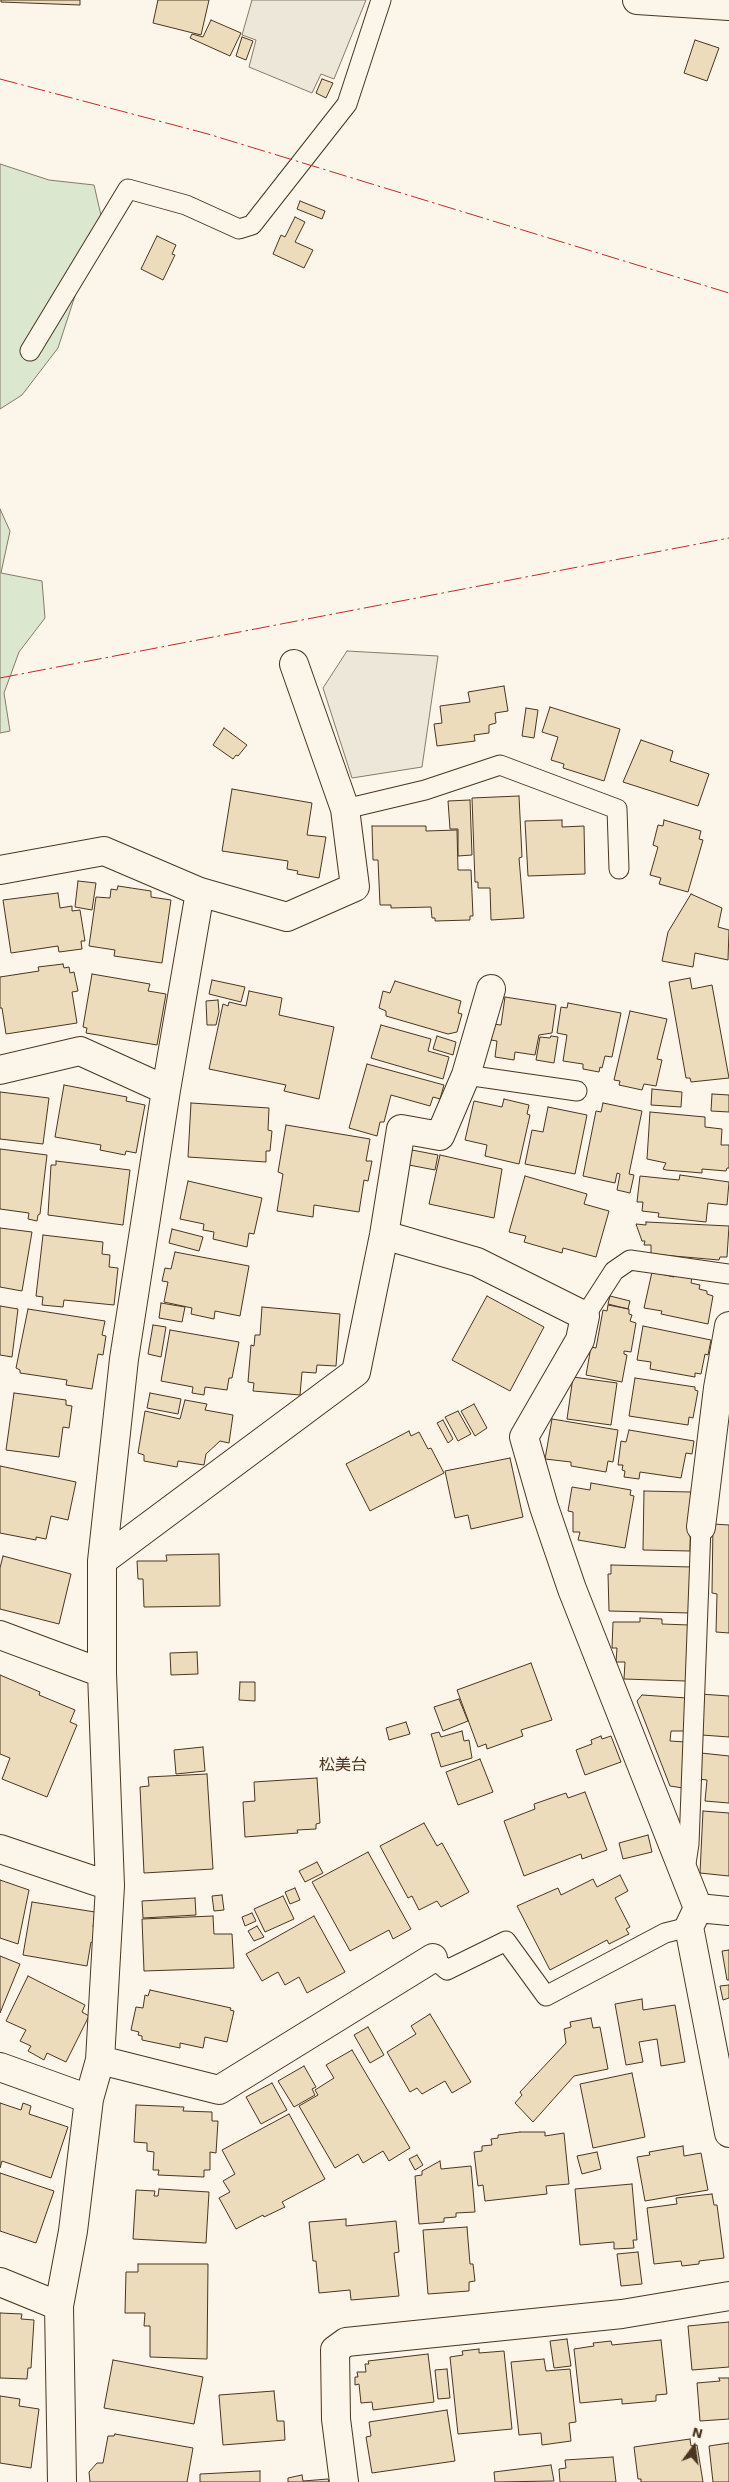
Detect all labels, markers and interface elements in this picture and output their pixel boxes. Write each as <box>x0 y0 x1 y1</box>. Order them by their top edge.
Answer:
district label: 松美台 <box>319 1755 367 1775</box>
north arrow <box>669 2422 719 2472</box>
text: N <box>691 2423 705 2441</box>

